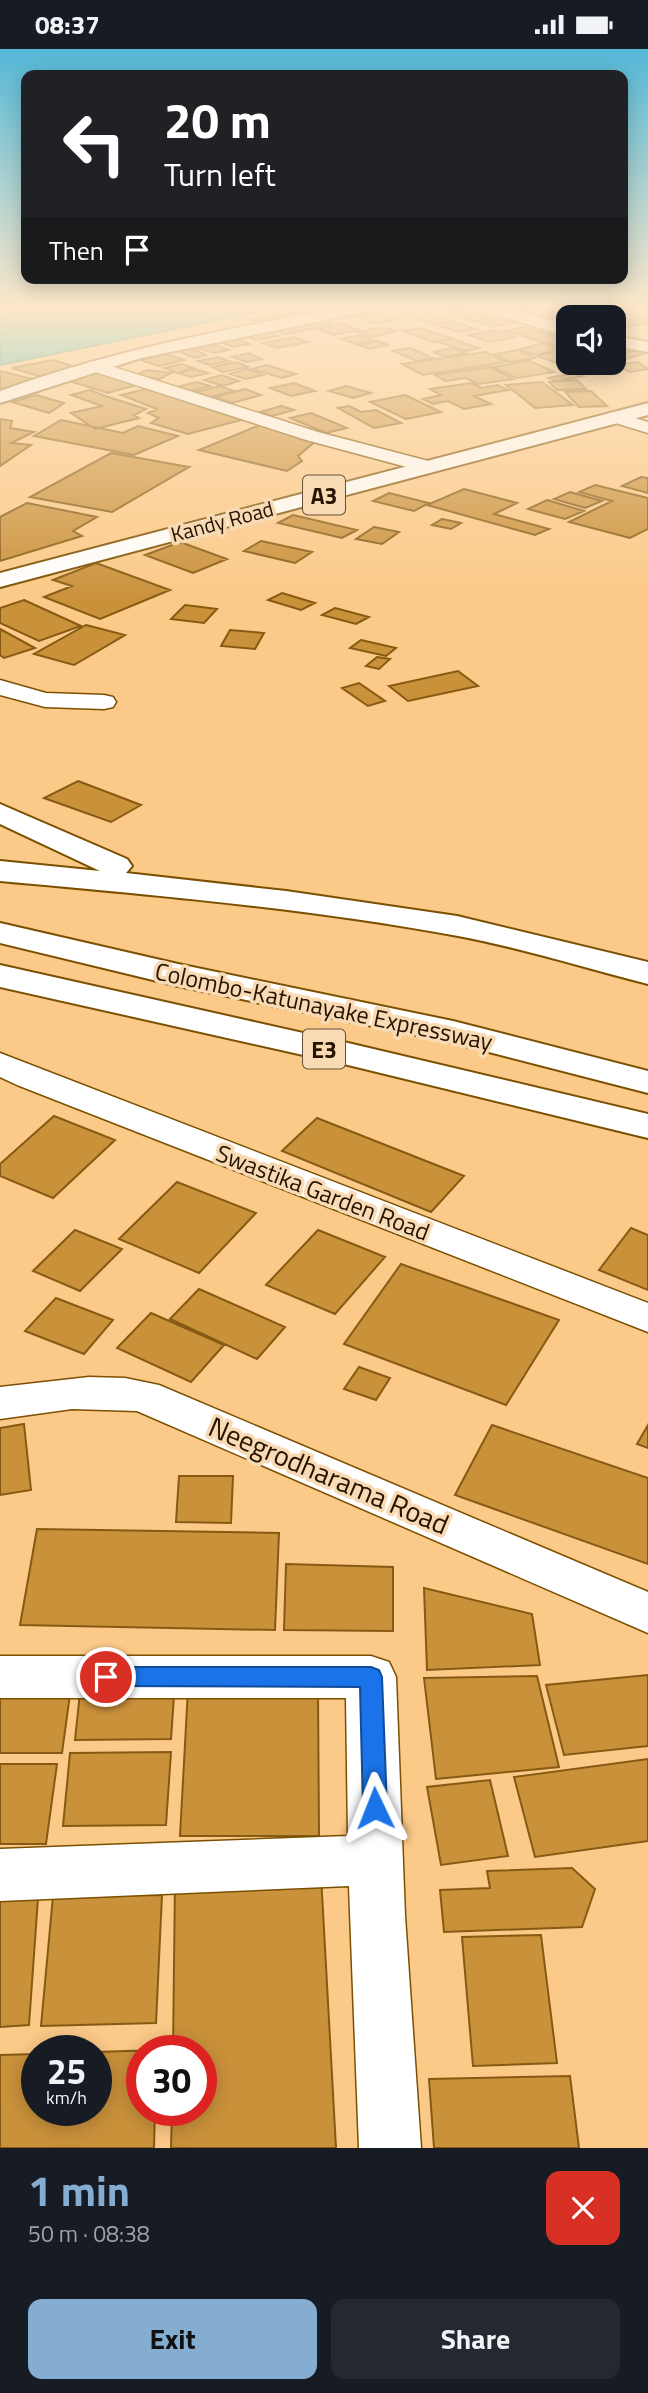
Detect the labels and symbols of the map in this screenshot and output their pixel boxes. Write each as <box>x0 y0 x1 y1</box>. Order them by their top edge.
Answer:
road number: A3 <box>303 475 345 515</box>
street label: Kandy Road <box>167 492 277 550</box>
street label: Colombo-Katunayake Expressway <box>152 953 496 1059</box>
road number: E3 <box>303 1030 345 1069</box>
street label: Swastika Garden Road <box>211 1135 435 1249</box>
street label: Neegrodharama Road <box>202 1405 456 1545</box>
pin <box>76 1647 136 1707</box>
position arrow <box>338 1771 412 1845</box>
speed limit sign: 30 <box>126 2035 217 2126</box>

